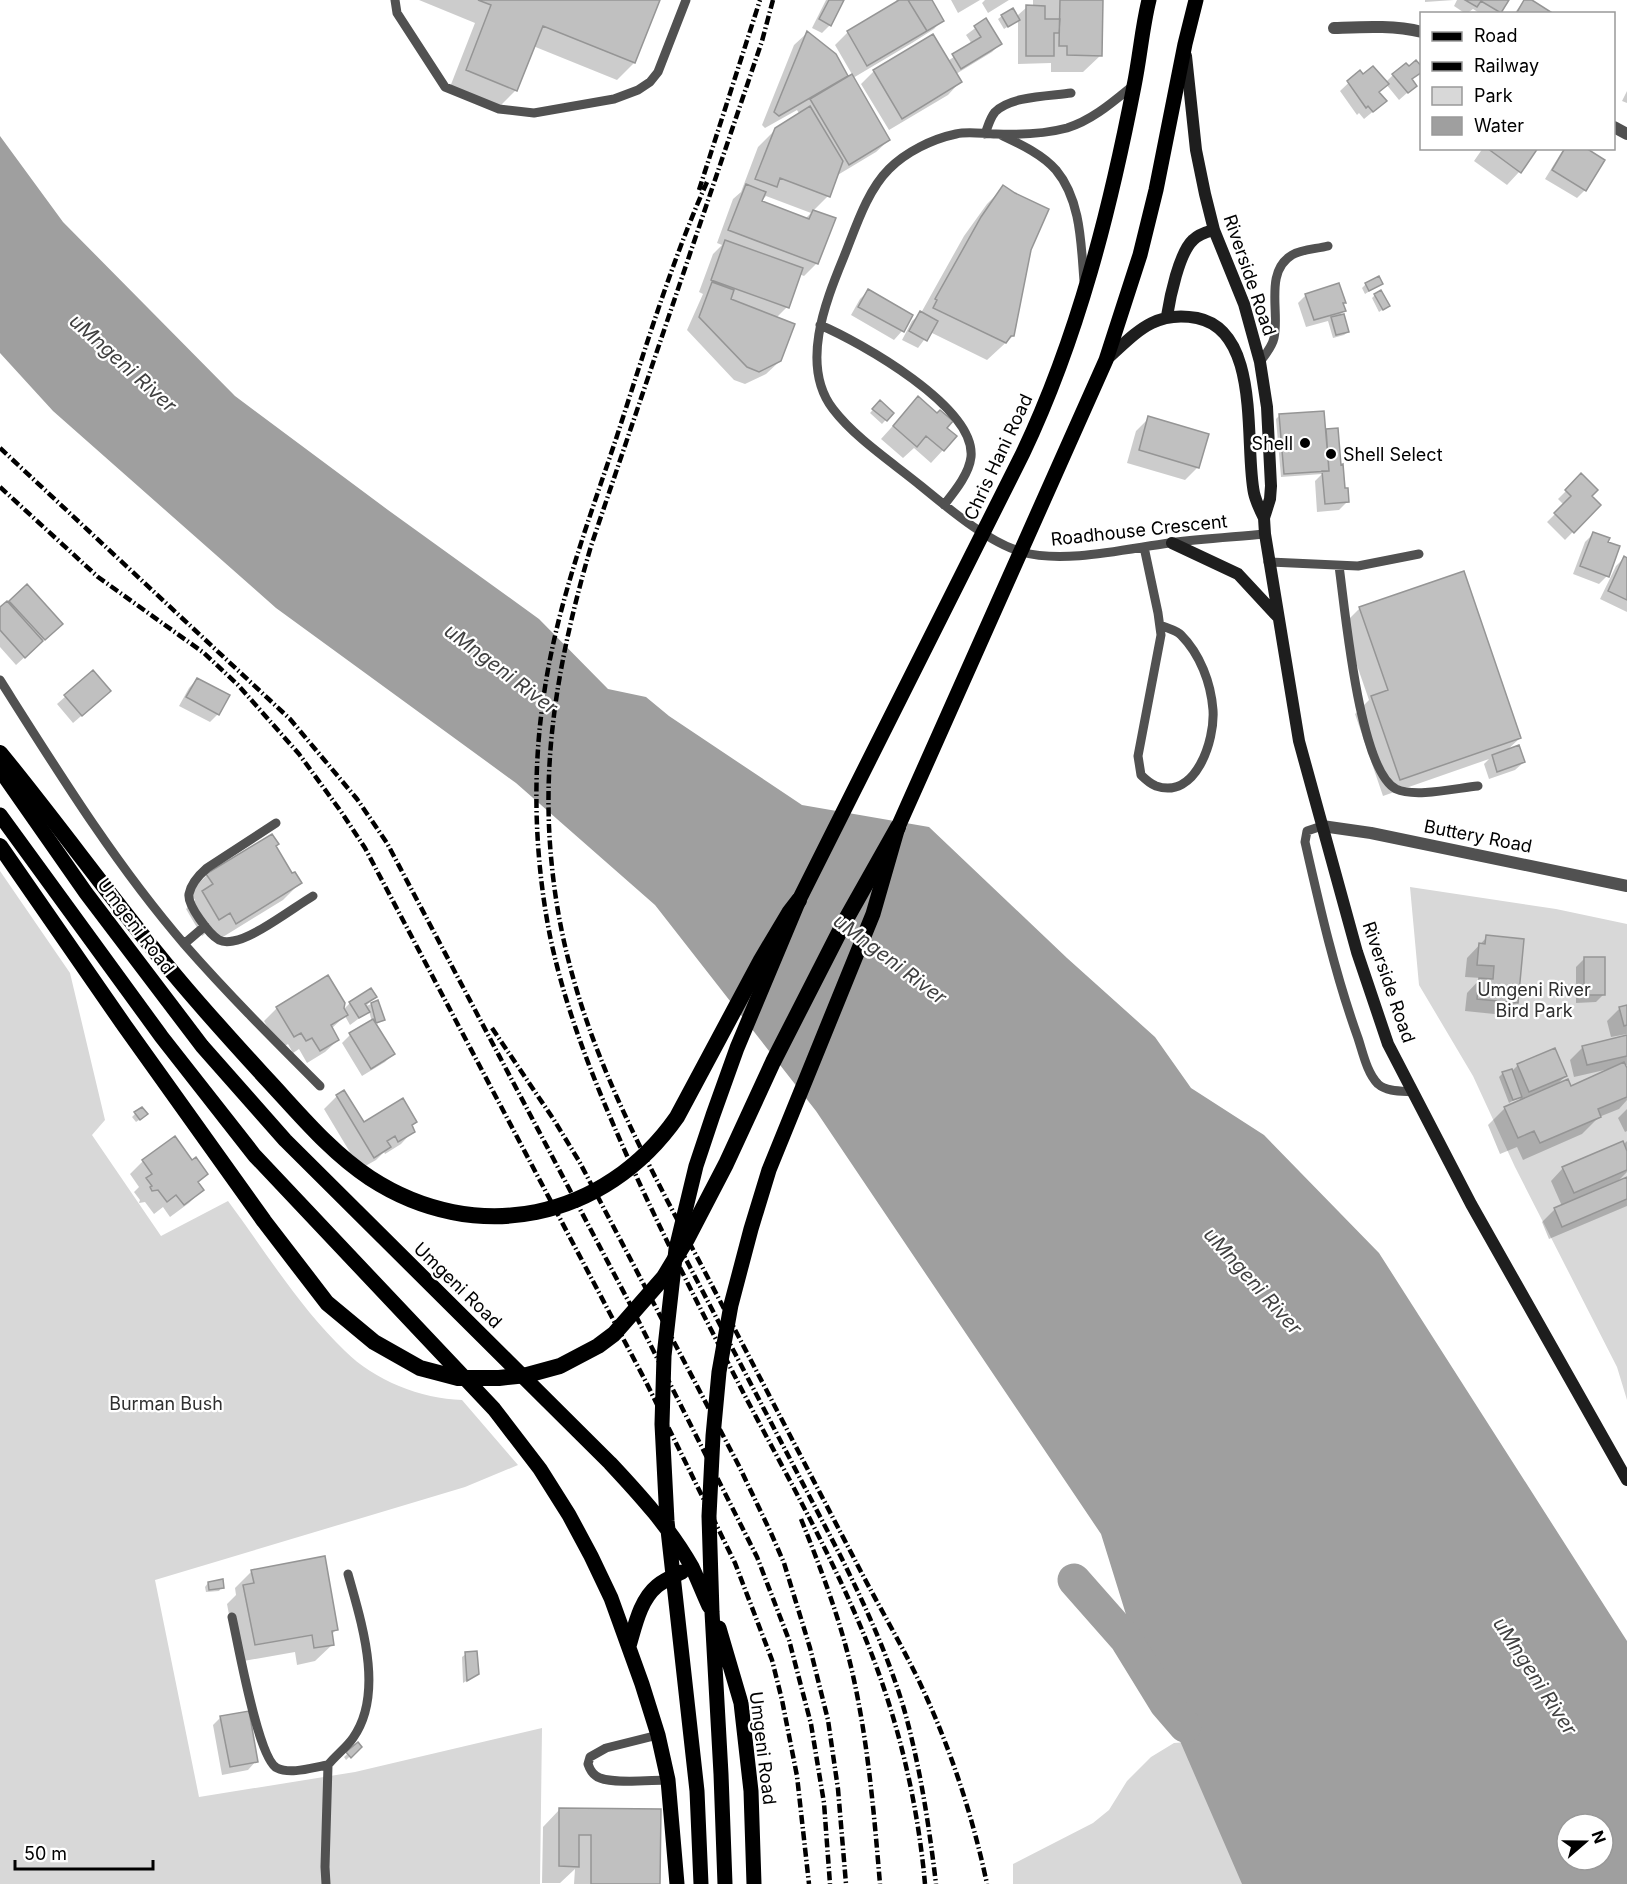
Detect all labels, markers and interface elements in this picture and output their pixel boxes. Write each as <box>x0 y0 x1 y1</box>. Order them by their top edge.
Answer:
legend <box>1420 12 1615 150</box>
text: Road <box>1474 25 1517 46</box>
text: Railway <box>1474 55 1539 76</box>
text: Park <box>1474 85 1513 106</box>
text: Water <box>1474 115 1524 136</box>
street label: Riverside Road <box>1219 212 1281 338</box>
water label: uMngeni River <box>65 309 182 418</box>
street label: Chris Hani Road <box>960 391 1036 523</box>
place label: Shell <box>1252 433 1293 454</box>
marker: Shell <box>1298 436 1312 450</box>
place label: Shell Select <box>1343 444 1443 465</box>
marker: Shell Select <box>1324 447 1338 461</box>
street label: Roadhouse Crescent <box>1050 510 1228 550</box>
water label: uMngeni River <box>440 619 563 720</box>
street label: Buttery Road <box>1422 815 1534 857</box>
street label: Umgeni Road <box>93 874 179 978</box>
water label: uMngeni River <box>829 909 952 1010</box>
street label: Riverside Road <box>1358 919 1420 1045</box>
park label: Umgeni River Bird Park <box>1477 979 1591 1021</box>
water label: uMngeni River <box>1199 1223 1308 1340</box>
street label: Umgeni Road <box>410 1238 506 1332</box>
park label: Burman Bush <box>109 1393 223 1414</box>
water label: uMngeni River <box>1488 1613 1582 1740</box>
street label: Umgeni Road <box>746 1690 780 1806</box>
north arrow <box>1555 1812 1615 1872</box>
text: N <box>1588 1828 1611 1846</box>
scale bar <box>15 1833 153 1871</box>
text: 50 m <box>24 1843 67 1864</box>

